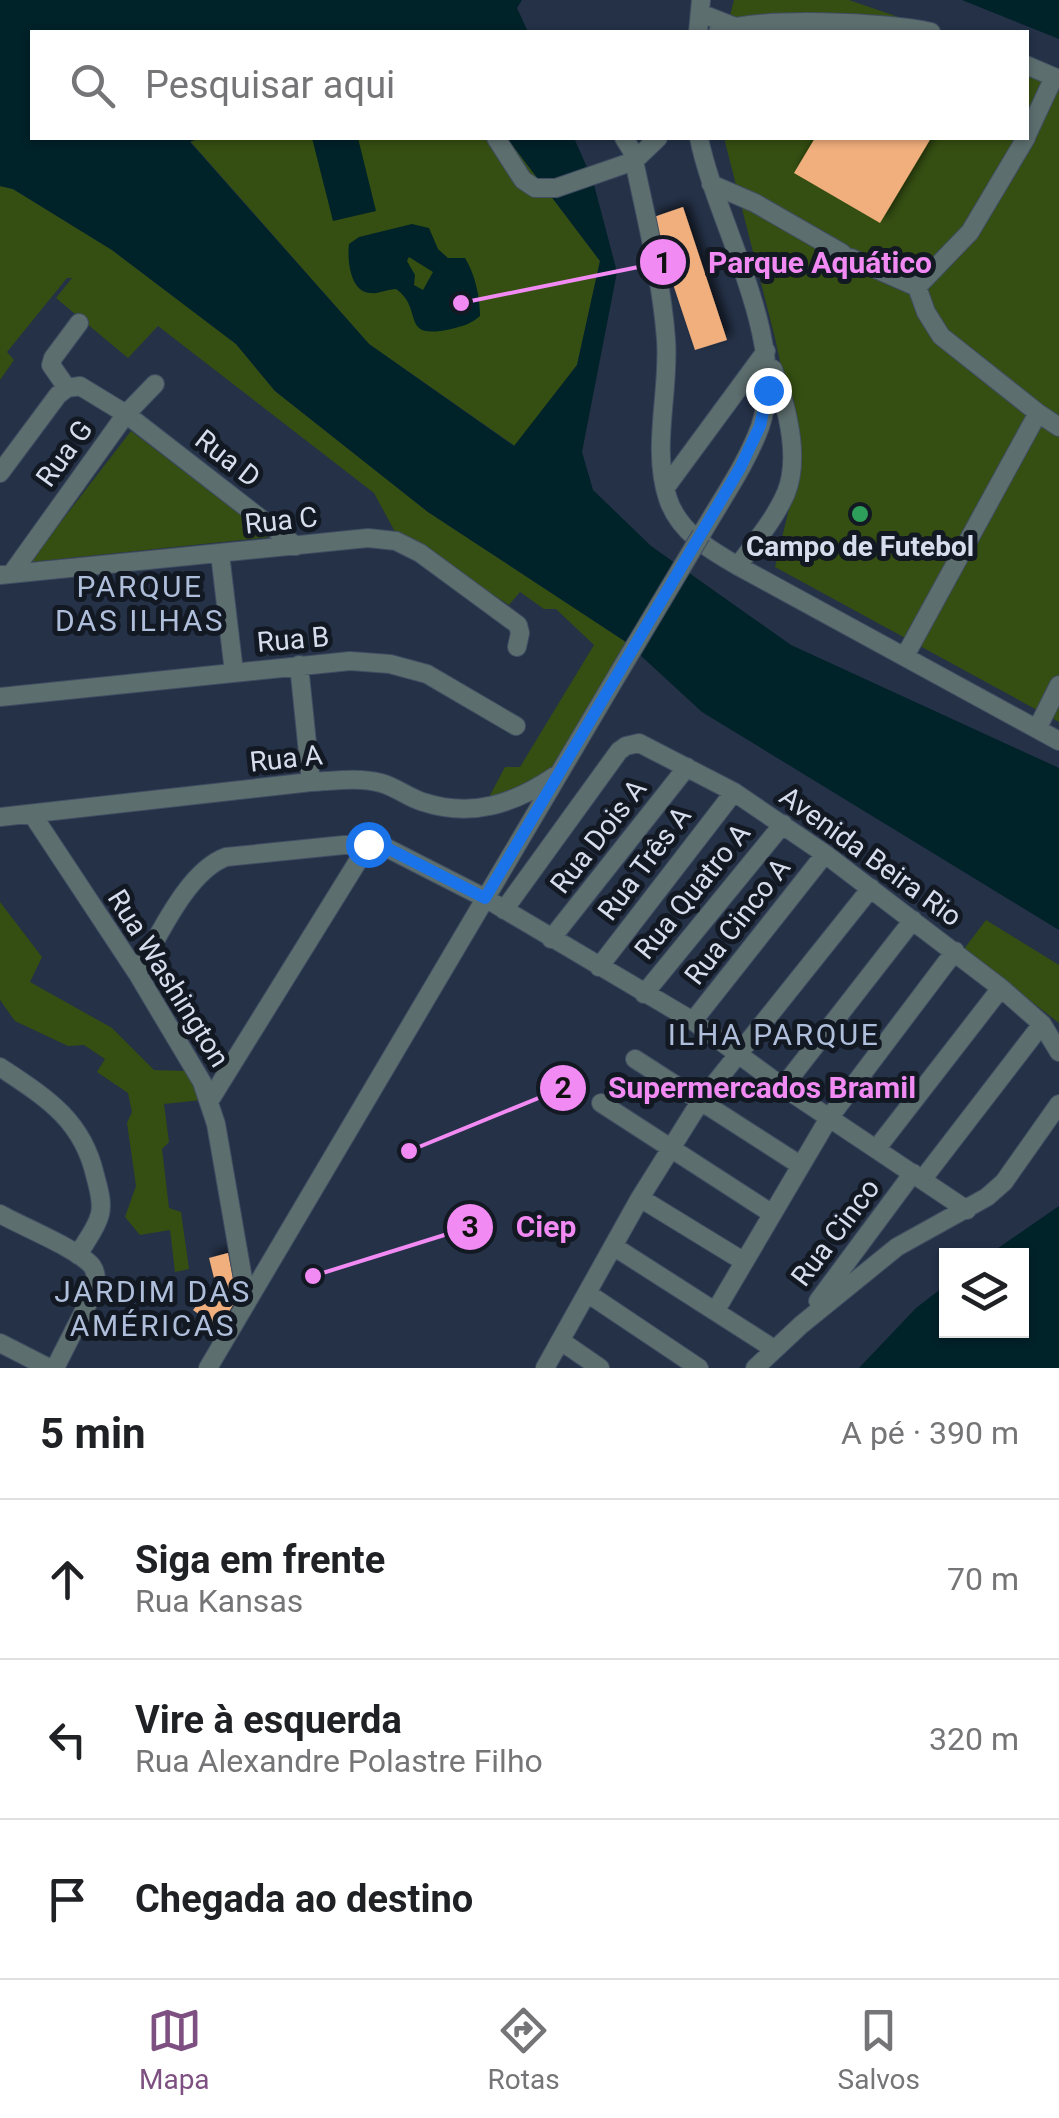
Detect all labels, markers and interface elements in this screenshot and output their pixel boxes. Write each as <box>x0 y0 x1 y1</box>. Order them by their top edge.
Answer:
search box <box>30 30 1029 140</box>
icon: search <box>65 58 120 113</box>
text: Pesquisar aqui <box>145 63 395 107</box>
callout: Parque Aquático <box>638 232 952 292</box>
text: 1 <box>654 245 672 280</box>
text: Parque Aquático <box>708 245 932 280</box>
route end <box>746 368 792 414</box>
street label: Rua G <box>29 414 99 493</box>
street label: Rua D <box>189 423 267 494</box>
street label: Rua C <box>243 500 319 541</box>
marker: Campo de Futebol <box>849 503 871 525</box>
place label: Campo de Futebol <box>746 530 974 563</box>
district label: PARQUE DAS ILHAS <box>55 569 225 638</box>
street label: Rua B <box>256 620 331 659</box>
street label: Rua A <box>248 738 324 779</box>
street label: Rua Dois A <box>544 773 653 900</box>
street label: Avenida Beira Rio <box>774 779 968 933</box>
street label: Rua Três A <box>591 800 698 927</box>
street label: Rua Quatro A <box>628 817 757 966</box>
route start <box>346 822 392 868</box>
street label: Rua Cinco A <box>678 852 797 991</box>
street label: Rua Washington <box>101 884 236 1073</box>
district label: ILHA PARQUE <box>668 1017 880 1052</box>
callout: Supermercados Bramil <box>538 1058 936 1118</box>
text: 2 <box>554 1070 572 1105</box>
text: Supermercados Bramil <box>608 1070 916 1105</box>
street label: Rua Cinco <box>784 1172 886 1293</box>
callout: Ciep <box>445 1197 596 1257</box>
text: 3 <box>461 1209 479 1244</box>
text: Ciep <box>516 1209 576 1244</box>
map controls <box>939 1248 1029 1338</box>
button: layers <box>939 1248 1029 1338</box>
district label: JARDIM DAS AMÉRICAS <box>54 1274 252 1343</box>
text: 5 min <box>40 1409 146 1458</box>
text: A pé · 390 m <box>841 1414 1019 1452</box>
text: Siga em frente <box>135 1538 385 1582</box>
icon: ahead <box>40 1552 95 1607</box>
text: 70 m <box>947 1560 1019 1598</box>
text: Rua Kansas <box>135 1582 303 1620</box>
text: Vire à esquerda <box>135 1698 402 1742</box>
icon: left <box>40 1712 95 1767</box>
text: 320 m <box>929 1720 1019 1758</box>
text: Rua Alexandre Polastre Filho <box>135 1742 543 1780</box>
icon: arrive <box>40 1872 95 1927</box>
text: Chegada ao destino <box>135 1877 473 1921</box>
tab: Mapa <box>139 2003 210 2096</box>
tab: Rotas <box>488 2003 560 2096</box>
tab: Salvos <box>838 2003 920 2096</box>

